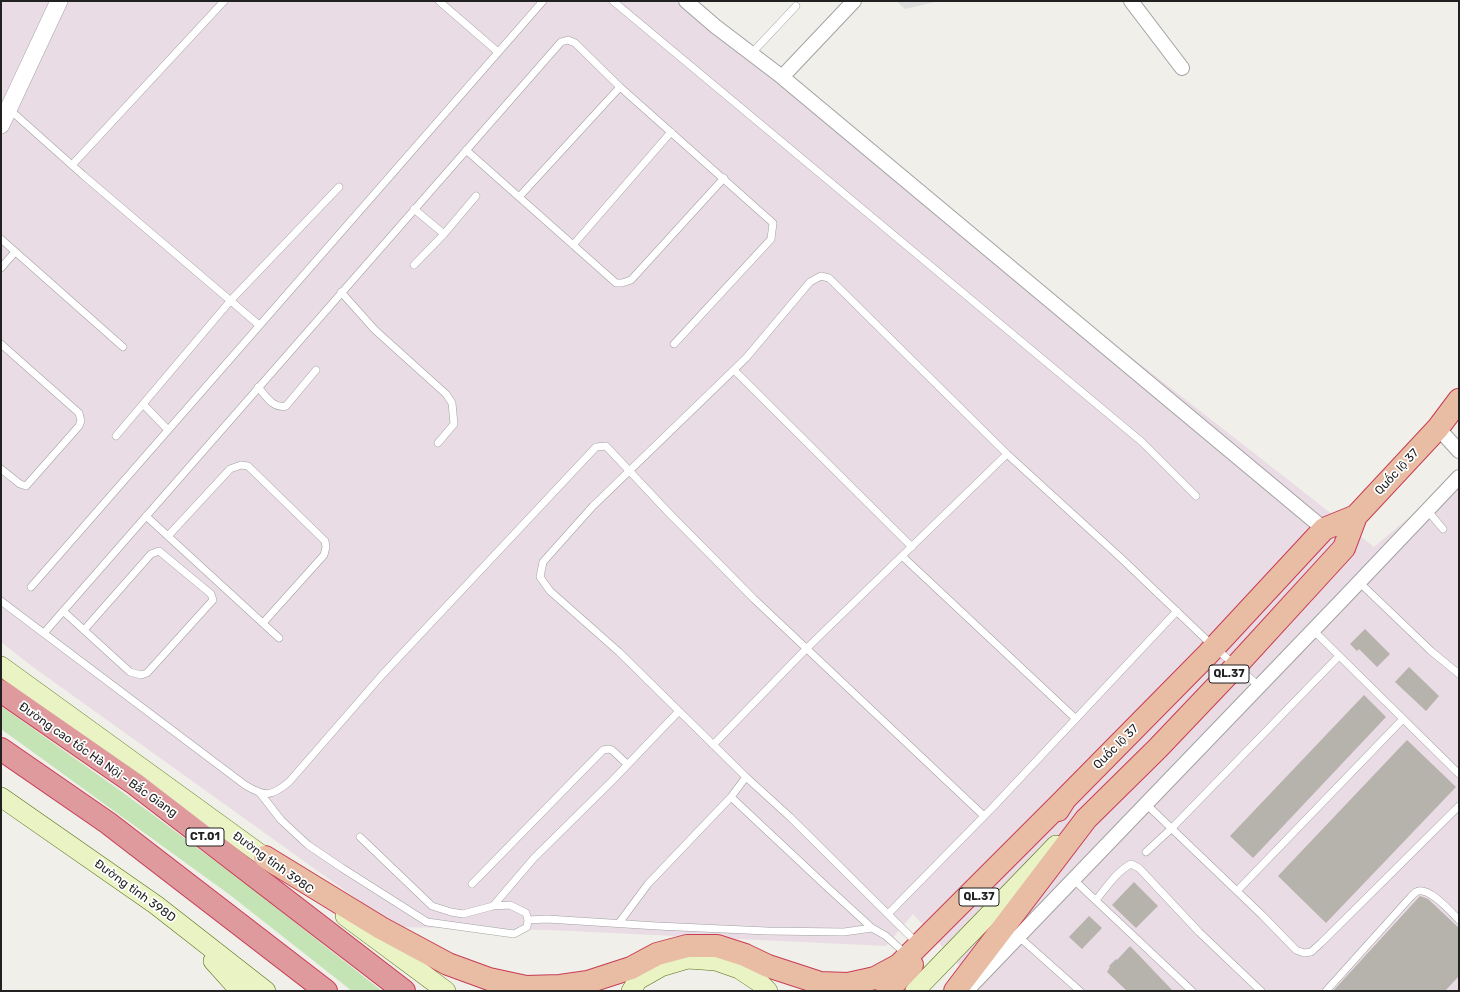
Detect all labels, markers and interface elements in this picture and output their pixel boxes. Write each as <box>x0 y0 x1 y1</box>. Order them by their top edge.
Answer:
street label: Quốc lộ 37 <box>1372 446 1422 498</box>
road number: QL.37 <box>1209 665 1249 683</box>
street label: Đường cao tốc Hà Nội - Bắc Giang <box>16 700 180 820</box>
street label: Quốc lộ 37 <box>1091 722 1141 772</box>
road number: CT.01 <box>186 828 224 846</box>
street label: Đường tỉnh 398C <box>230 829 316 897</box>
street label: Đường tỉnh 398D <box>92 857 178 925</box>
road number: QL.37 <box>959 888 999 906</box>

